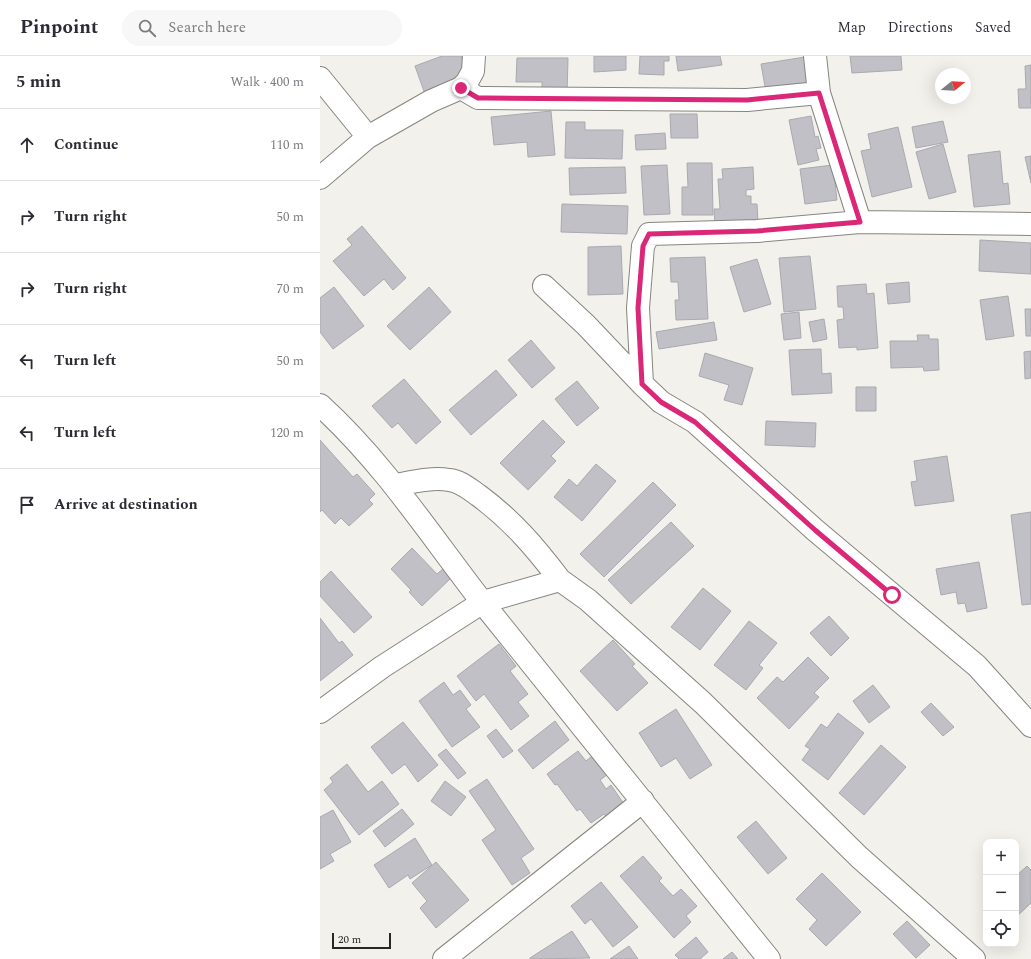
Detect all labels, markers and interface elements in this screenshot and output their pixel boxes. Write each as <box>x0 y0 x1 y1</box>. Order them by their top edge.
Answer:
search box <box>122 10 402 46</box>
text: Pinpoint <box>20 13 98 42</box>
text: Search here <box>168 16 246 39</box>
icon: search <box>136 17 158 39</box>
text: Map <box>838 17 866 38</box>
text: Directions <box>888 17 953 38</box>
text: Saved <box>975 17 1011 38</box>
north arrow <box>935 68 971 104</box>
text: 5 min <box>16 69 61 95</box>
text: Walk · 400 m <box>230 72 304 92</box>
route end <box>452 79 470 97</box>
text: Continue <box>54 133 119 156</box>
icon: ahead <box>16 134 38 156</box>
text: 110 m <box>270 135 304 155</box>
text: Turn right <box>54 205 127 228</box>
icon: right <box>16 206 38 228</box>
text: 50 m <box>277 207 304 227</box>
text: Turn right <box>54 277 127 300</box>
icon: right <box>16 278 38 300</box>
text: 70 m <box>277 279 304 299</box>
text: Turn left <box>54 349 116 372</box>
icon: left <box>16 350 38 372</box>
text: 50 m <box>277 351 304 371</box>
text: Turn left <box>54 421 116 444</box>
icon: left <box>16 422 38 444</box>
text: 120 m <box>270 423 304 443</box>
text: Arrive at destination <box>54 493 198 516</box>
icon: arrive <box>16 494 38 516</box>
route start <box>883 586 901 604</box>
map controls <box>983 839 1019 947</box>
button: + <box>983 839 1019 875</box>
button: − <box>983 875 1019 911</box>
button: locate <box>983 911 1019 947</box>
scale bar <box>332 931 391 950</box>
text: 20 m <box>338 931 361 948</box>

